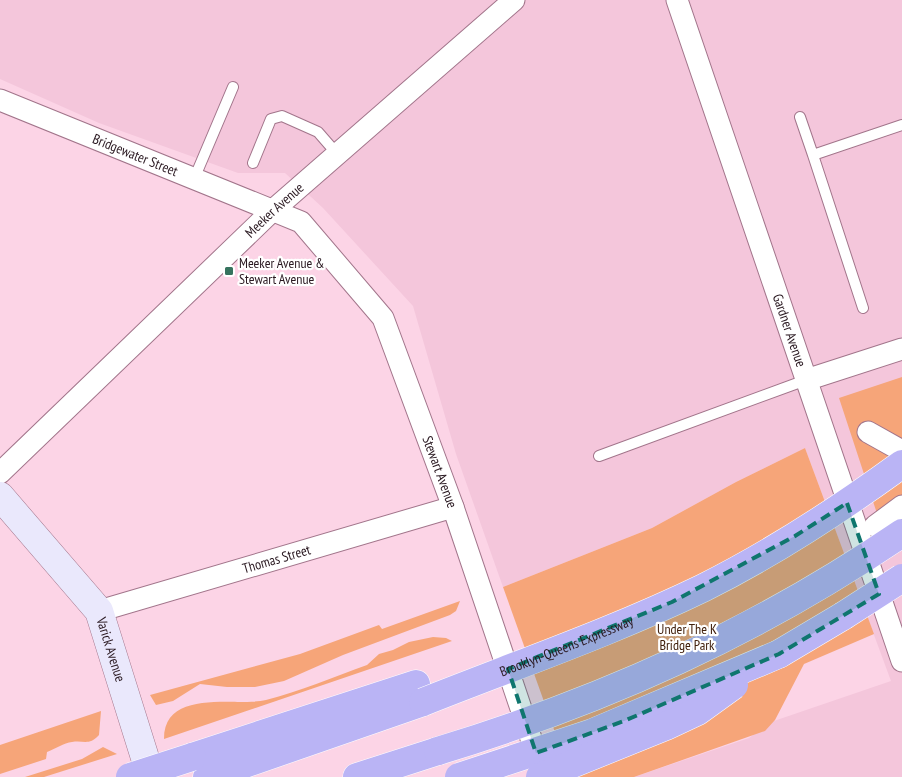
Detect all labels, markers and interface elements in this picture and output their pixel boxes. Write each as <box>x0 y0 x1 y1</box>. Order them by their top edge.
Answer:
street label: Bridgewater Street <box>90 129 181 180</box>
street label: Meeker Avenue <box>241 178 307 241</box>
place label: Meeker Avenue & Stewart Avenue <box>239 254 324 288</box>
marker: Meeker Avenue & Stewart Avenue <box>223 265 235 277</box>
street label: Gardner Avenue <box>769 291 810 370</box>
street label: Stewart Avenue <box>418 433 462 510</box>
street label: Thomas Street <box>240 540 313 577</box>
street label: Brooklyn-Queens Expressway <box>497 611 637 680</box>
street label: Varick Avenue <box>92 614 130 684</box>
park label: Under The K Bridge Park <box>657 620 717 654</box>

